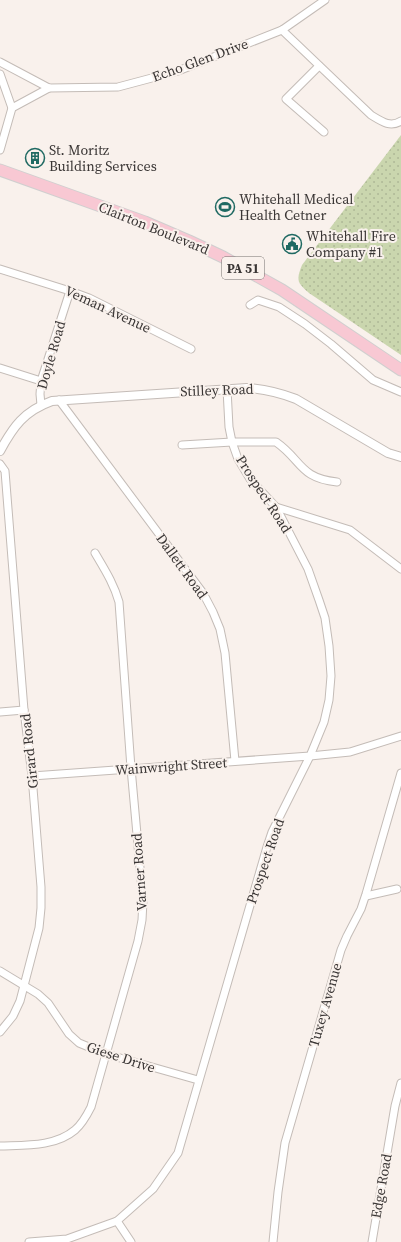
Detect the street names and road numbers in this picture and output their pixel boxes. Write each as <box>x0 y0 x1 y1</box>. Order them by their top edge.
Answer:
street label: Echo Glen Drive <box>149 33 251 87</box>
street label: Clairton Boulevard <box>96 197 212 259</box>
road number: PA 51 <box>222 257 264 279</box>
street label: Veman Avenue <box>62 280 154 338</box>
street label: Doyle Road <box>32 318 70 392</box>
street label: Stilley Road <box>180 379 254 401</box>
street label: Prospect Road <box>231 451 297 537</box>
street label: Dallett Road <box>151 529 213 603</box>
street label: Girard Road <box>15 712 43 789</box>
street label: Wainwright Street <box>114 752 228 780</box>
street label: Prospect Road <box>241 816 289 906</box>
street label: Varner Road <box>126 832 152 912</box>
street label: Tuxey Avenue <box>303 961 347 1049</box>
street label: Giese Drive <box>84 1037 158 1077</box>
street label: Edge Road <box>365 1152 397 1220</box>

